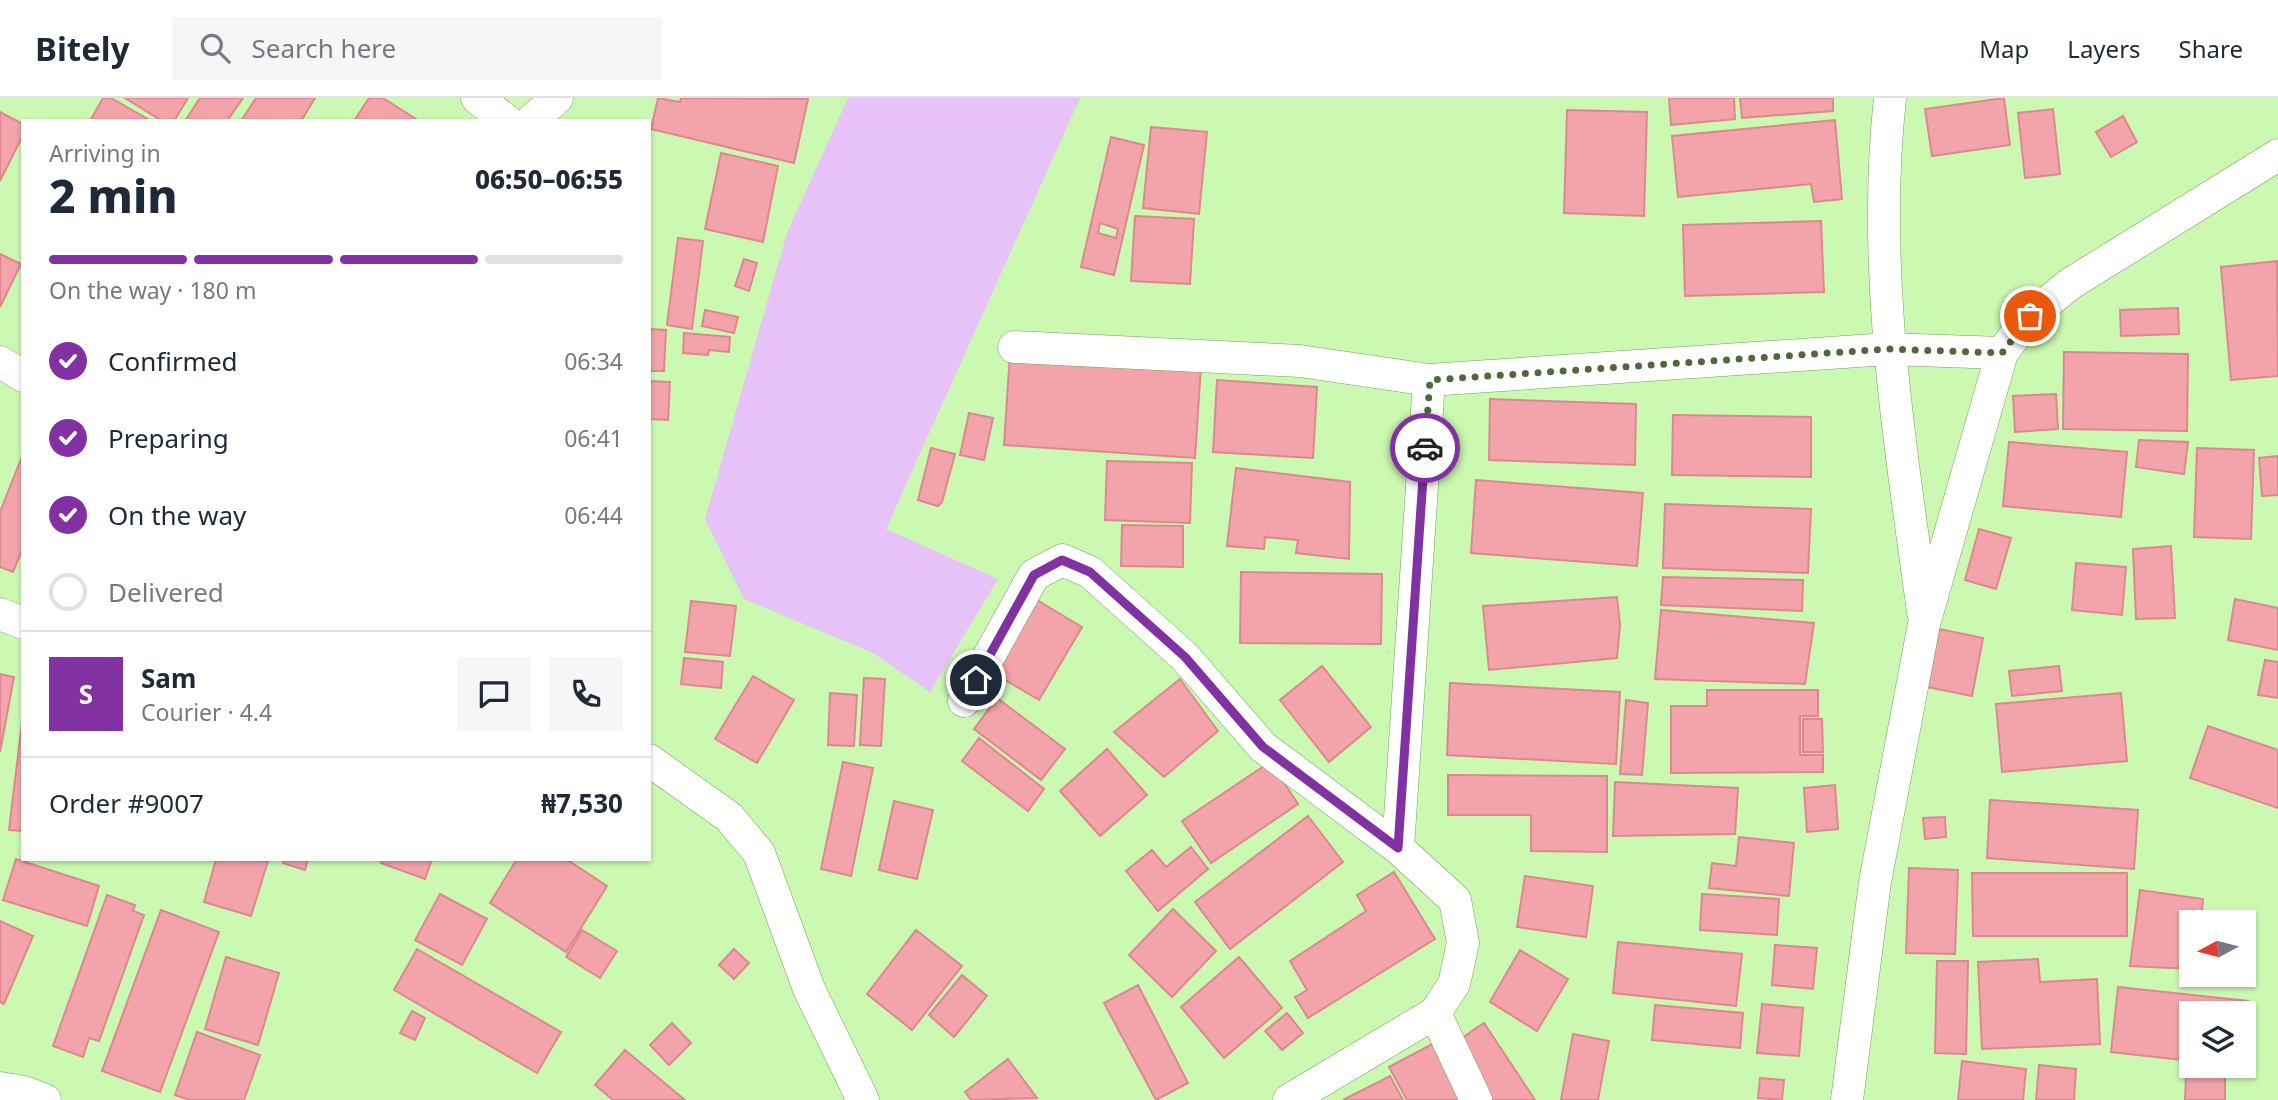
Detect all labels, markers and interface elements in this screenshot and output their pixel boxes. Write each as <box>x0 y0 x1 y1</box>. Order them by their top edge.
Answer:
search box <box>172 17 662 80</box>
text: Bitely <box>35 26 130 71</box>
icon: search <box>196 29 234 67</box>
text: Search here <box>252 30 396 66</box>
text: Map <box>1979 32 2029 65</box>
text: Layers <box>2067 32 2141 65</box>
text: Share <box>2179 32 2243 65</box>
text: Arriving in <box>49 137 161 169</box>
text: 06:50–06:55 <box>475 161 623 197</box>
text: 2 min <box>49 164 178 226</box>
text: On the way · 180 m <box>49 274 256 306</box>
pin <box>2000 286 2060 346</box>
icon: bag <box>2011 297 2049 335</box>
icon: check <box>49 342 87 380</box>
text: Confirmed <box>108 343 238 379</box>
text: 06:34 <box>564 345 623 377</box>
courier <box>1390 413 1460 483</box>
icon: check <box>49 419 87 457</box>
text: Preparing <box>108 420 229 456</box>
text: 06:41 <box>564 422 623 454</box>
icon: car <box>1406 429 1444 467</box>
icon: check <box>49 496 87 534</box>
text: On the way <box>108 497 246 533</box>
text: 06:44 <box>564 499 623 531</box>
text: Delivered <box>108 574 224 610</box>
pin <box>946 650 1006 710</box>
button: chat <box>457 657 531 731</box>
button: phone <box>549 657 623 731</box>
text: Sam <box>141 660 196 696</box>
icon: home <box>957 661 995 699</box>
text: S <box>79 676 93 712</box>
text: Courier · 4.4 <box>141 696 272 728</box>
text: Order #9007 <box>49 785 204 821</box>
text: ₦7,530 <box>541 785 623 821</box>
north arrow <box>2179 910 2256 987</box>
map controls <box>2179 910 2256 1078</box>
button: layers <box>2179 1001 2256 1078</box>

